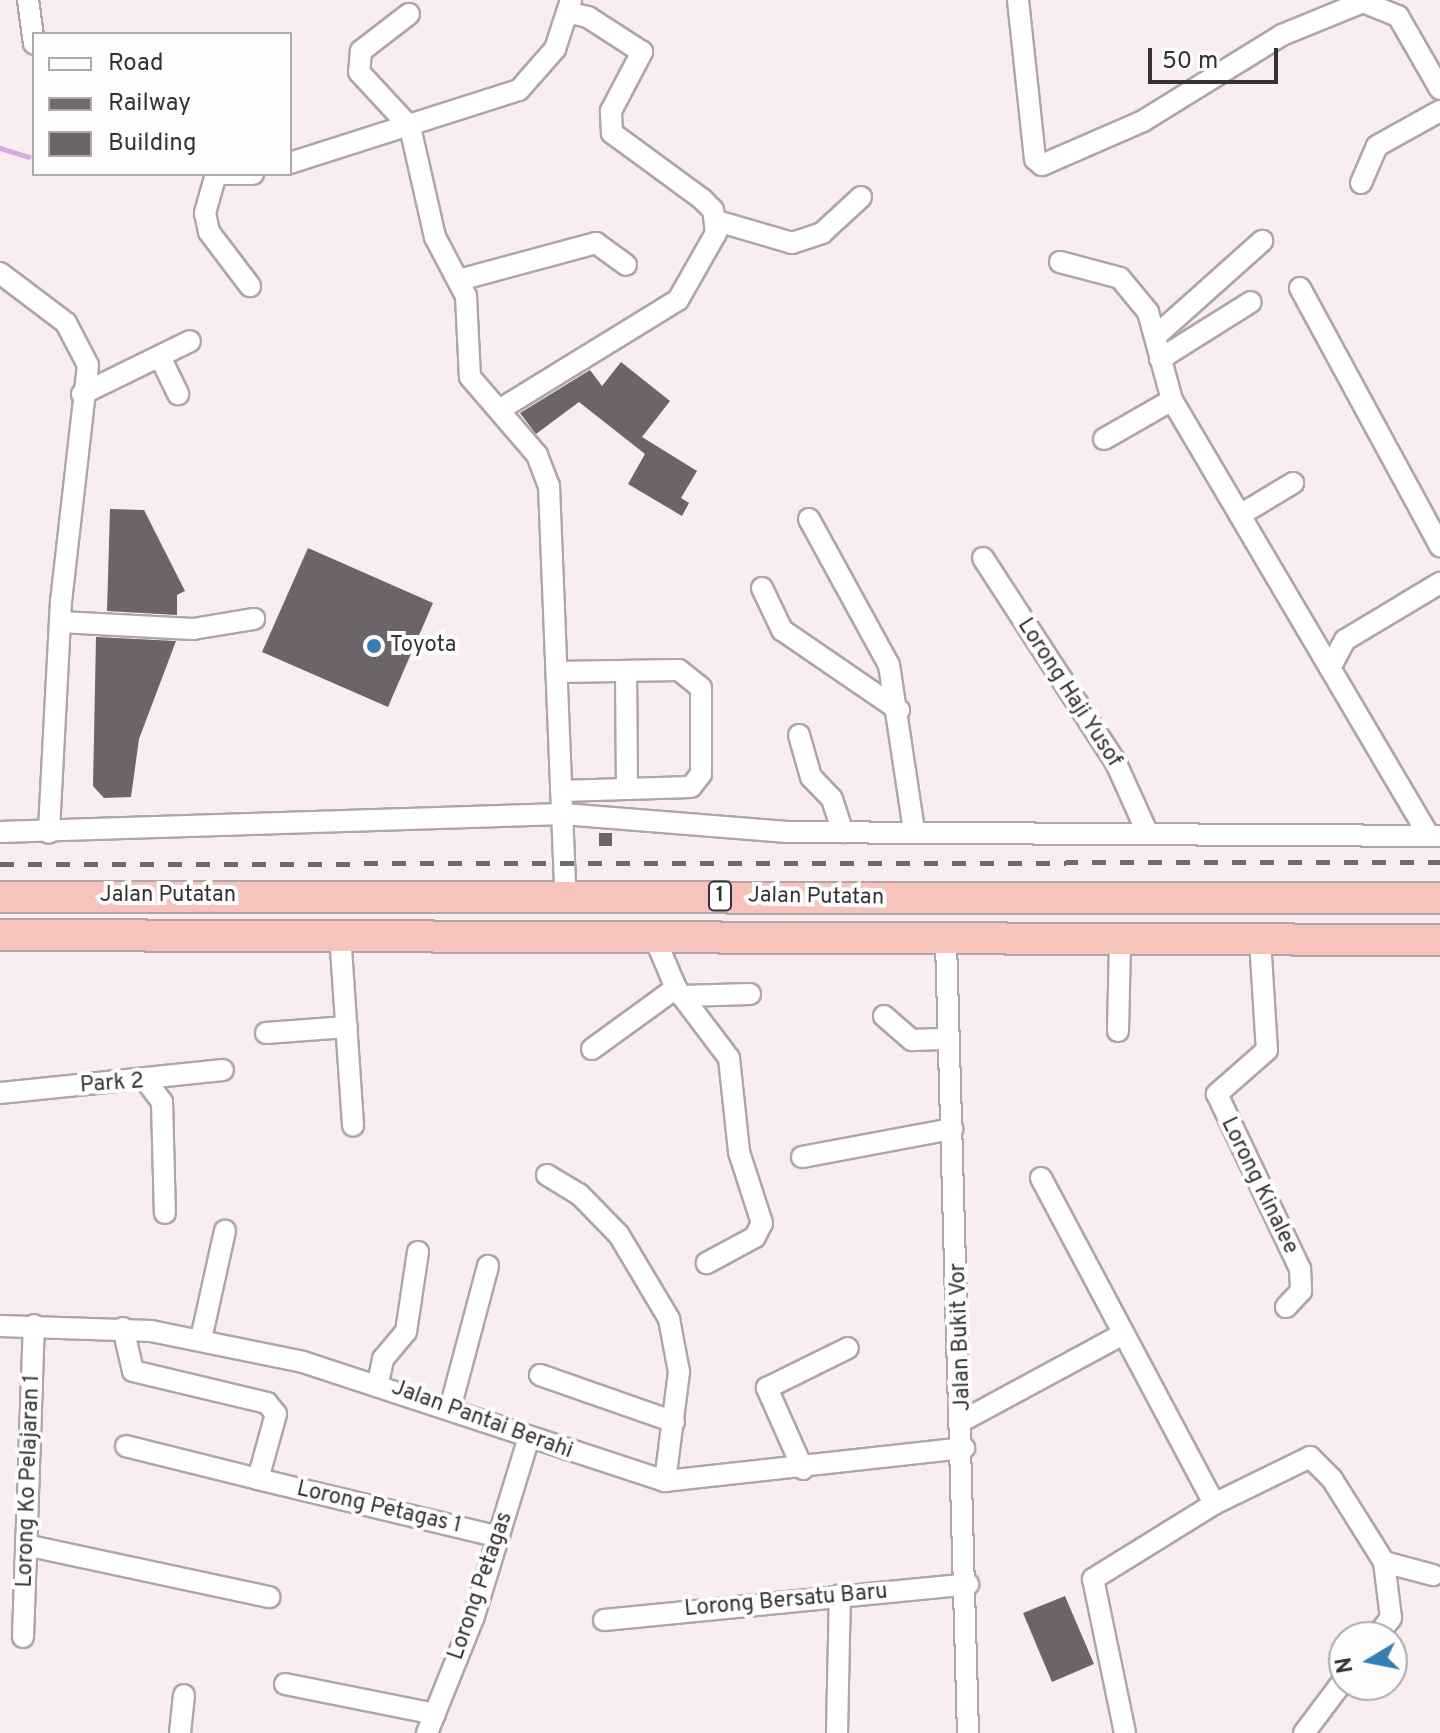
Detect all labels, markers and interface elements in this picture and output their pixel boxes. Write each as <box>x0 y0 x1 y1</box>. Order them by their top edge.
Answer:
legend <box>32 32 292 176</box>
scale bar <box>1152 32 1282 82</box>
text: 50 m <box>1162 47 1218 77</box>
text: Road <box>108 49 164 79</box>
text: Railway <box>108 89 191 119</box>
text: Building <box>108 129 197 159</box>
street label: Lorong Haji Yusof <box>1011 613 1127 773</box>
place label: Toyota <box>390 633 456 659</box>
marker: Toyota <box>365 637 383 655</box>
road number: 1 <box>708 880 732 912</box>
street label: Jalan Putatan <box>100 883 236 909</box>
street label: Jalan Putatan <box>748 883 884 911</box>
street label: Park 2 <box>79 1069 145 1099</box>
street label: Lorong Kinalee <box>1214 1113 1304 1259</box>
street label: Jalan Bukit Vor <box>945 1262 977 1412</box>
street label: Lorong Ko Pelajaran 1 <box>12 1374 46 1588</box>
street label: Jalan Pantai Berahi <box>388 1375 576 1465</box>
street label: Lorong Petagas 1 <box>294 1476 464 1540</box>
street label: Lorong Petagas <box>443 1508 519 1664</box>
street label: Lorong Bersatu Baru <box>683 1579 889 1623</box>
north arrow <box>1328 1621 1408 1701</box>
text: N <box>1331 1655 1361 1675</box>

